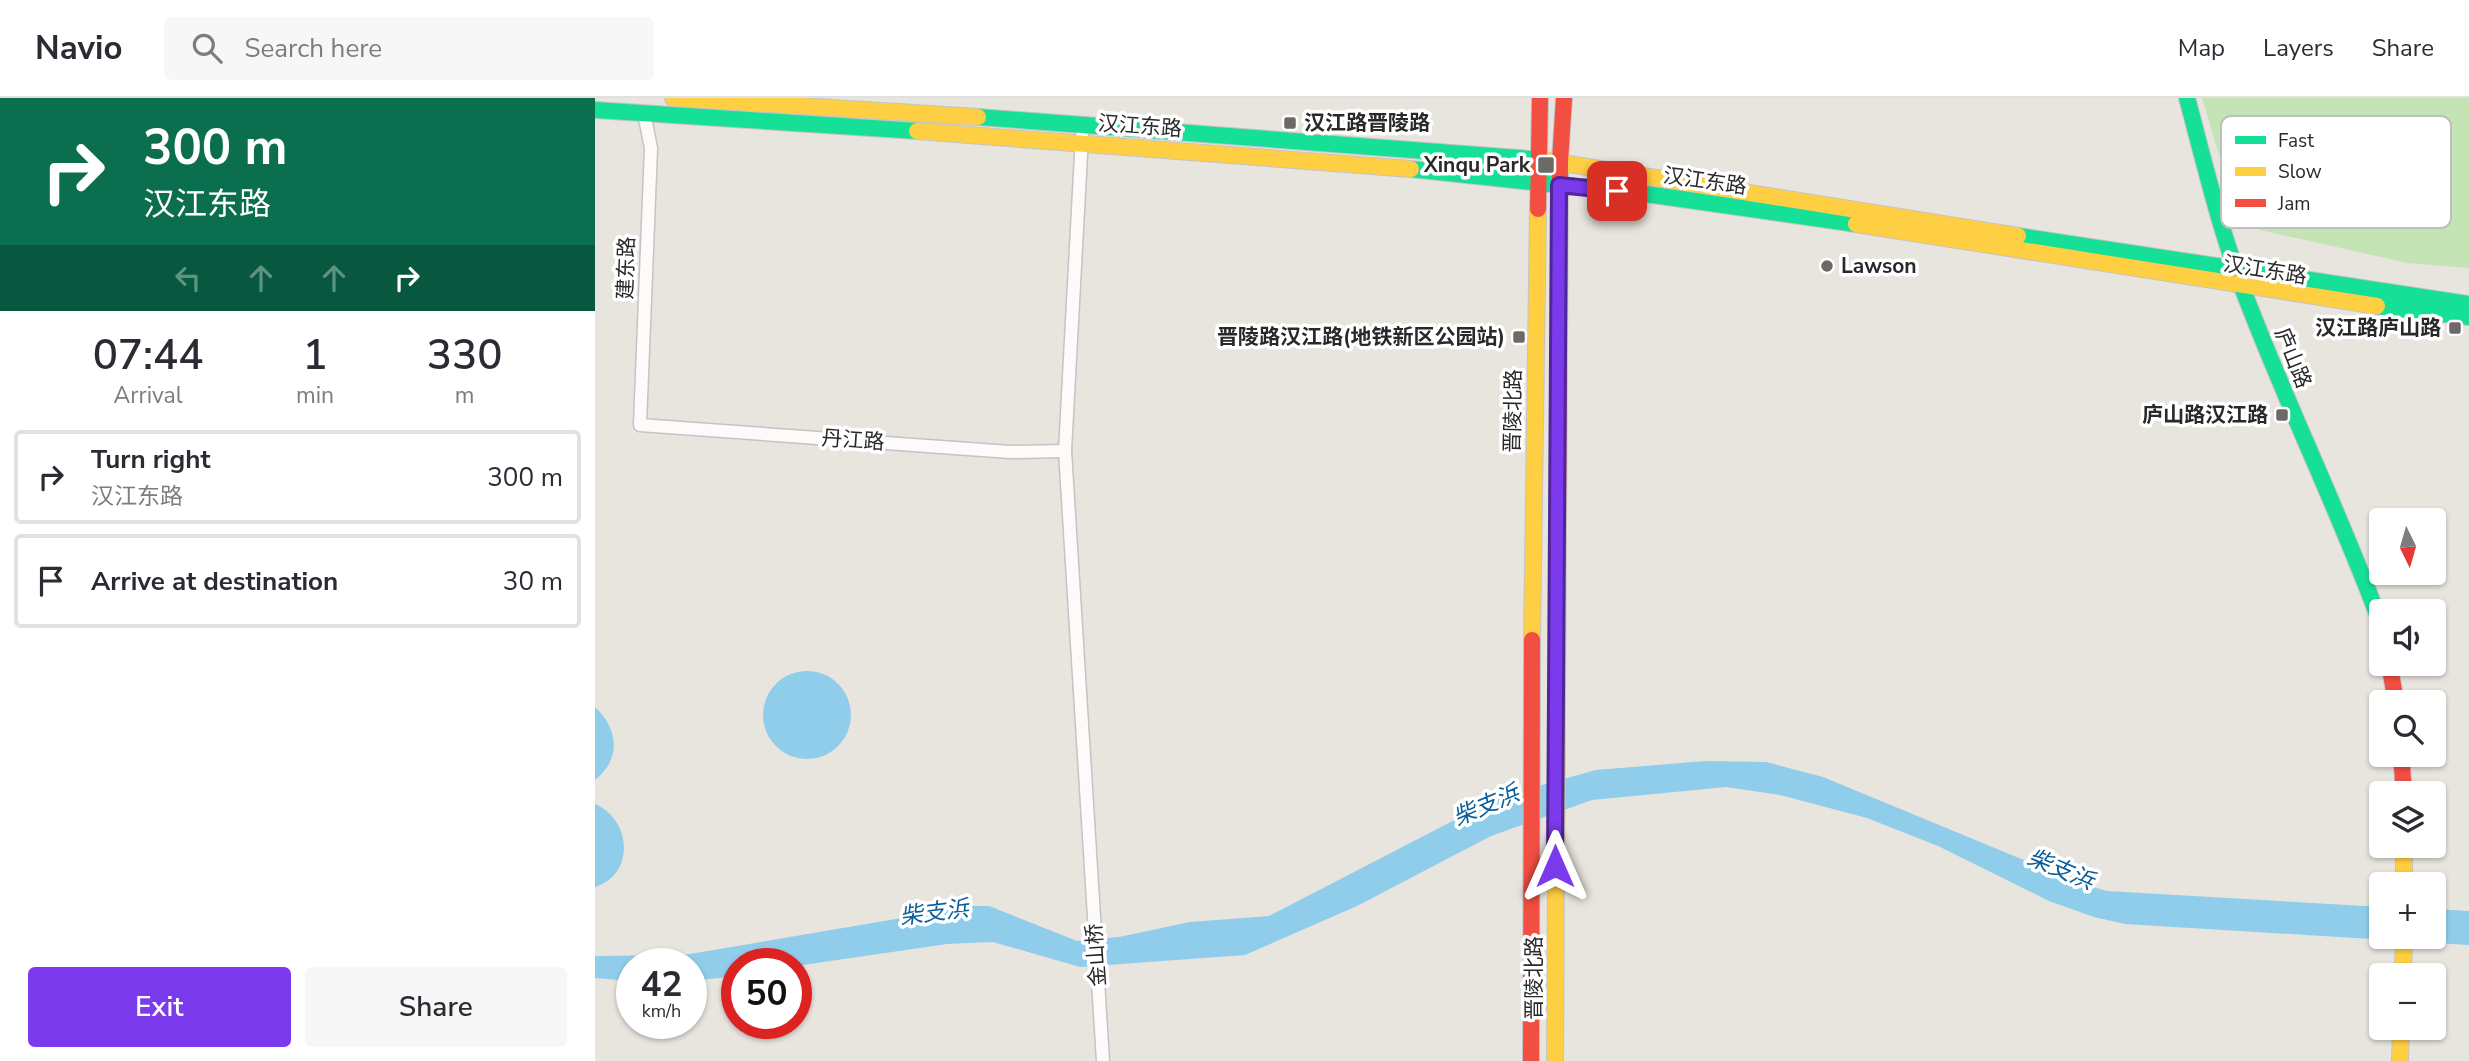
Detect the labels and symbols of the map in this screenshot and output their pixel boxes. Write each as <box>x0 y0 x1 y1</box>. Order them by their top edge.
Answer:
street label: 汉江东路 <box>1097 109 1183 143</box>
place label: 汉江路晋陵路 <box>1304 109 1430 137</box>
marker: 汉江路晋陵路 <box>1282 115 1298 131</box>
legend <box>2221 116 2451 228</box>
text: Fast <box>2278 128 2314 154</box>
place label: Xinqu Park <box>1423 151 1531 179</box>
marker: Xinqu Park <box>1536 155 1556 175</box>
text: Slow <box>2278 159 2322 185</box>
pin <box>1587 161 1647 221</box>
street label: 汉江东路 <box>1661 161 1749 201</box>
text: Jam <box>2277 191 2311 217</box>
street label: 建东路 <box>611 236 641 300</box>
street label: 汉江东路 <box>2221 250 2309 290</box>
place label: Lawson <box>1841 252 1917 280</box>
marker: Lawson <box>1819 258 1835 274</box>
place label: 汉江路庐山路 <box>2315 314 2441 342</box>
marker: 汉江路庐山路 <box>2447 320 2463 336</box>
place label: 晋陵路汉江路(地铁新区公园站) <box>1217 323 1505 351</box>
street label: 庐山路 <box>2268 324 2318 392</box>
marker: 晋陵路汉江路(地铁新区公园站) <box>1511 329 1527 345</box>
street label: 晋陵北路 <box>1498 369 1528 453</box>
place label: 庐山路汉江路 <box>2142 401 2268 429</box>
marker: 庐山路汉江路 <box>2274 407 2290 423</box>
street label: 丹江路 <box>821 424 885 456</box>
north arrow <box>2369 508 2447 584</box>
water label: 柴支浜 <box>1448 777 1526 833</box>
position arrow <box>1518 829 1592 903</box>
water label: 柴支浜 <box>2023 842 2100 898</box>
water label: 柴支浜 <box>898 893 972 932</box>
street label: 金山桥 <box>1080 923 1112 987</box>
street label: 晋陵北路 <box>1520 936 1548 1020</box>
speed limit sign: 50 <box>721 948 812 1039</box>

